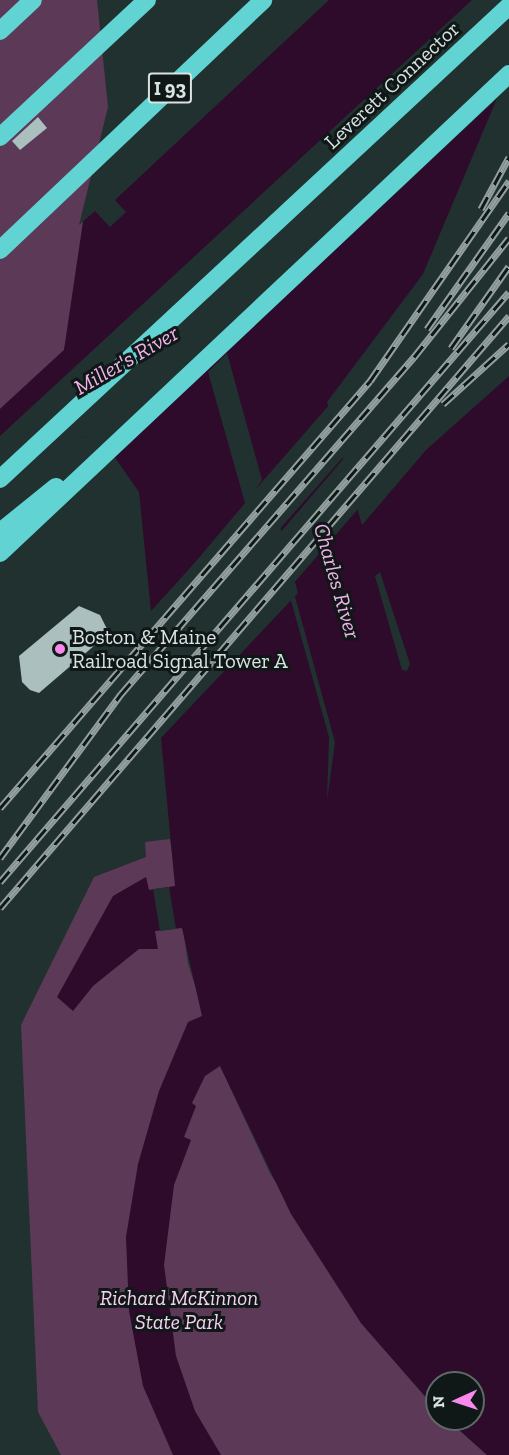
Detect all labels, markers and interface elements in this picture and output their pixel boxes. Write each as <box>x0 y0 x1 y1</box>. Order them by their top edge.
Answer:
street label: Leverett Connector <box>319 16 465 154</box>
road number: I 93 <box>148 71 192 105</box>
water label: Miller's River <box>69 320 183 400</box>
water label: Charles River <box>308 520 366 642</box>
place label: Boston & Maine Railroad Signal Tower A <box>72 624 289 674</box>
marker: Boston & Maine Railroad Signal Tower A <box>53 642 67 656</box>
park label: Richard McKinnon State Park <box>100 1285 258 1335</box>
north arrow <box>425 1371 485 1431</box>
text: N <box>429 1395 448 1408</box>

